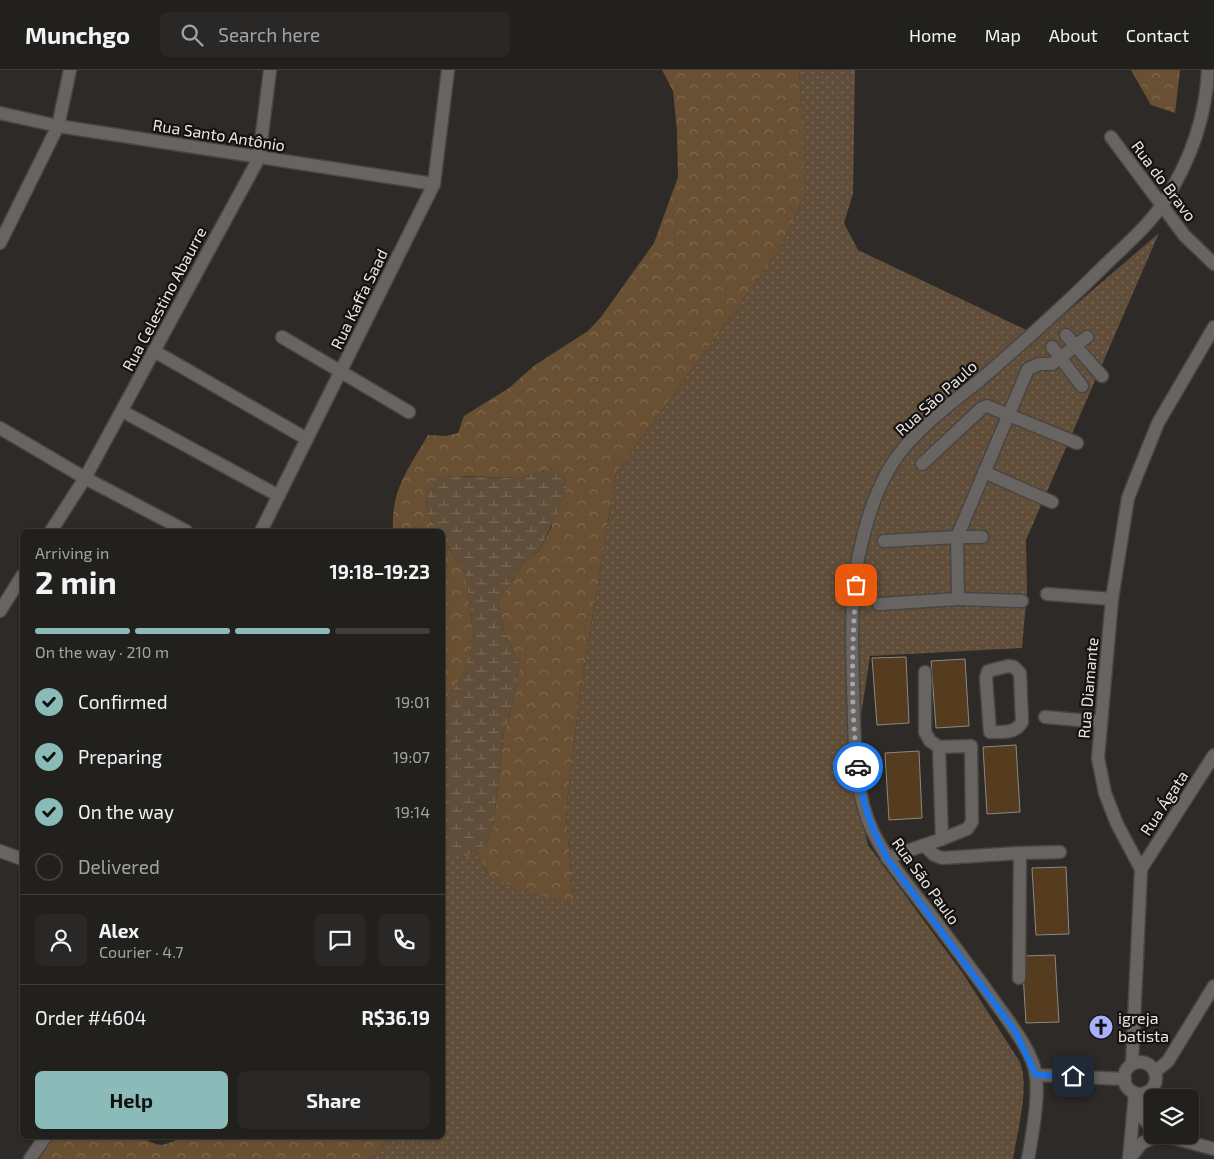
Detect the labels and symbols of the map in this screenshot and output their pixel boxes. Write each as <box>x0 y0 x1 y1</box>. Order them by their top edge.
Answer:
street label: Rua Santo Antônio <box>152 115 287 154</box>
street label: Rua do Bravo <box>1128 137 1201 225</box>
street label: Rua Celestino Abaurre <box>118 224 210 374</box>
street label: Rua Kaffa Saad <box>326 246 391 352</box>
street label: Rua São Paulo <box>891 356 980 439</box>
pin <box>835 564 877 606</box>
street label: Rua Diamante <box>1074 637 1101 739</box>
courier <box>833 742 883 792</box>
street label: Rua Ágata <box>1136 767 1192 839</box>
street label: Rua São Paulo <box>888 833 964 928</box>
place label: igreja batista <box>1118 1008 1169 1045</box>
church icon: igreja batista <box>1088 1014 1114 1040</box>
pin <box>1052 1055 1094 1097</box>

